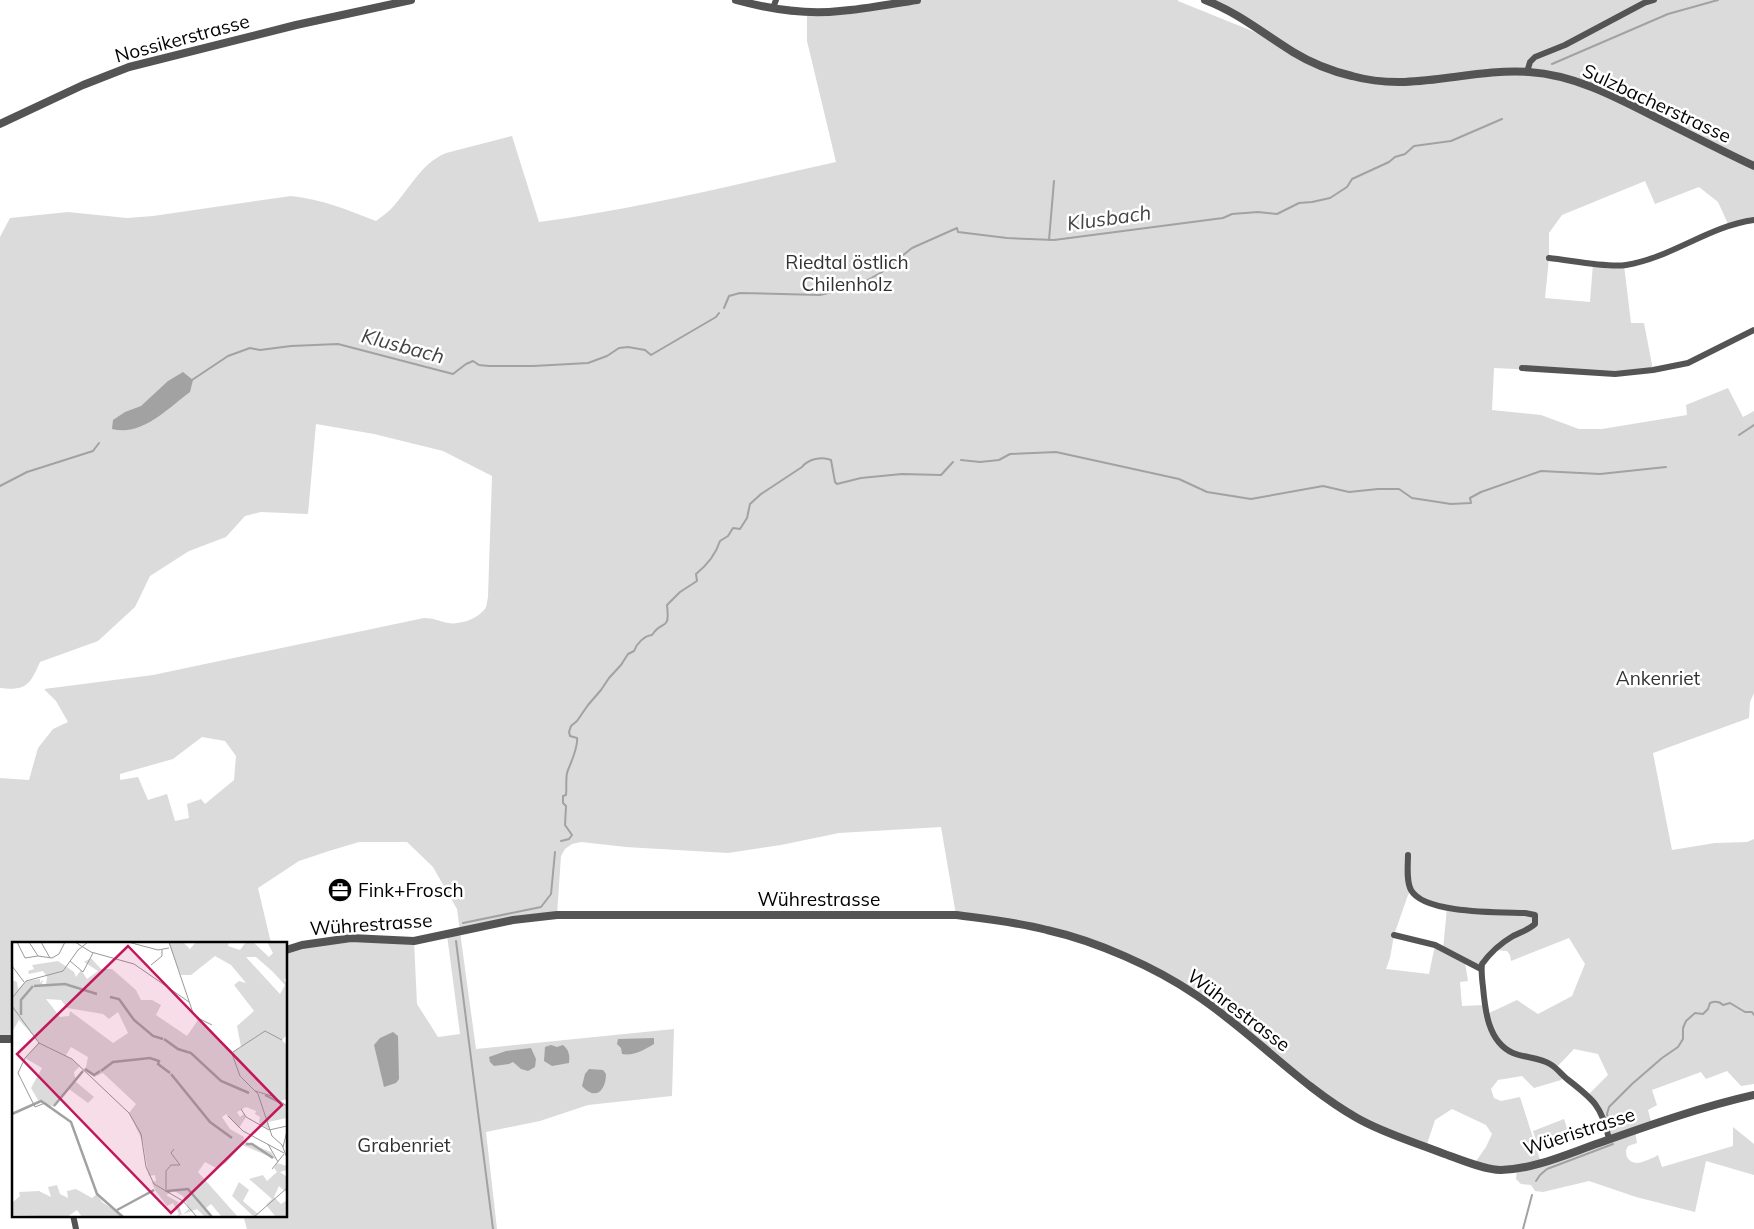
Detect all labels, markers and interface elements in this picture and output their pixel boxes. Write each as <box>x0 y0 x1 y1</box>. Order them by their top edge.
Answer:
street label: Nossikerstrasse <box>112 8 252 68</box>
street label: Sulzbacherstrasse <box>1579 58 1735 148</box>
water label: Klusbach <box>1065 199 1153 236</box>
park label: Riedtal östlich Chilenholz <box>785 250 909 296</box>
water label: Klusbach <box>359 323 447 369</box>
park label: Ankenriet <box>1616 666 1701 690</box>
office icon: Fink+Frosch <box>327 877 353 903</box>
place label: Fink+Frosch <box>358 878 464 902</box>
street label: Wührestrasse <box>758 887 880 911</box>
street label: Wührestrasse <box>309 908 433 940</box>
inset map <box>12 942 288 1216</box>
street label: Wührestrasse <box>1183 963 1295 1057</box>
street label: Wüeristrasse <box>1520 1102 1638 1160</box>
park label: Grabenriet <box>357 1133 451 1157</box>

